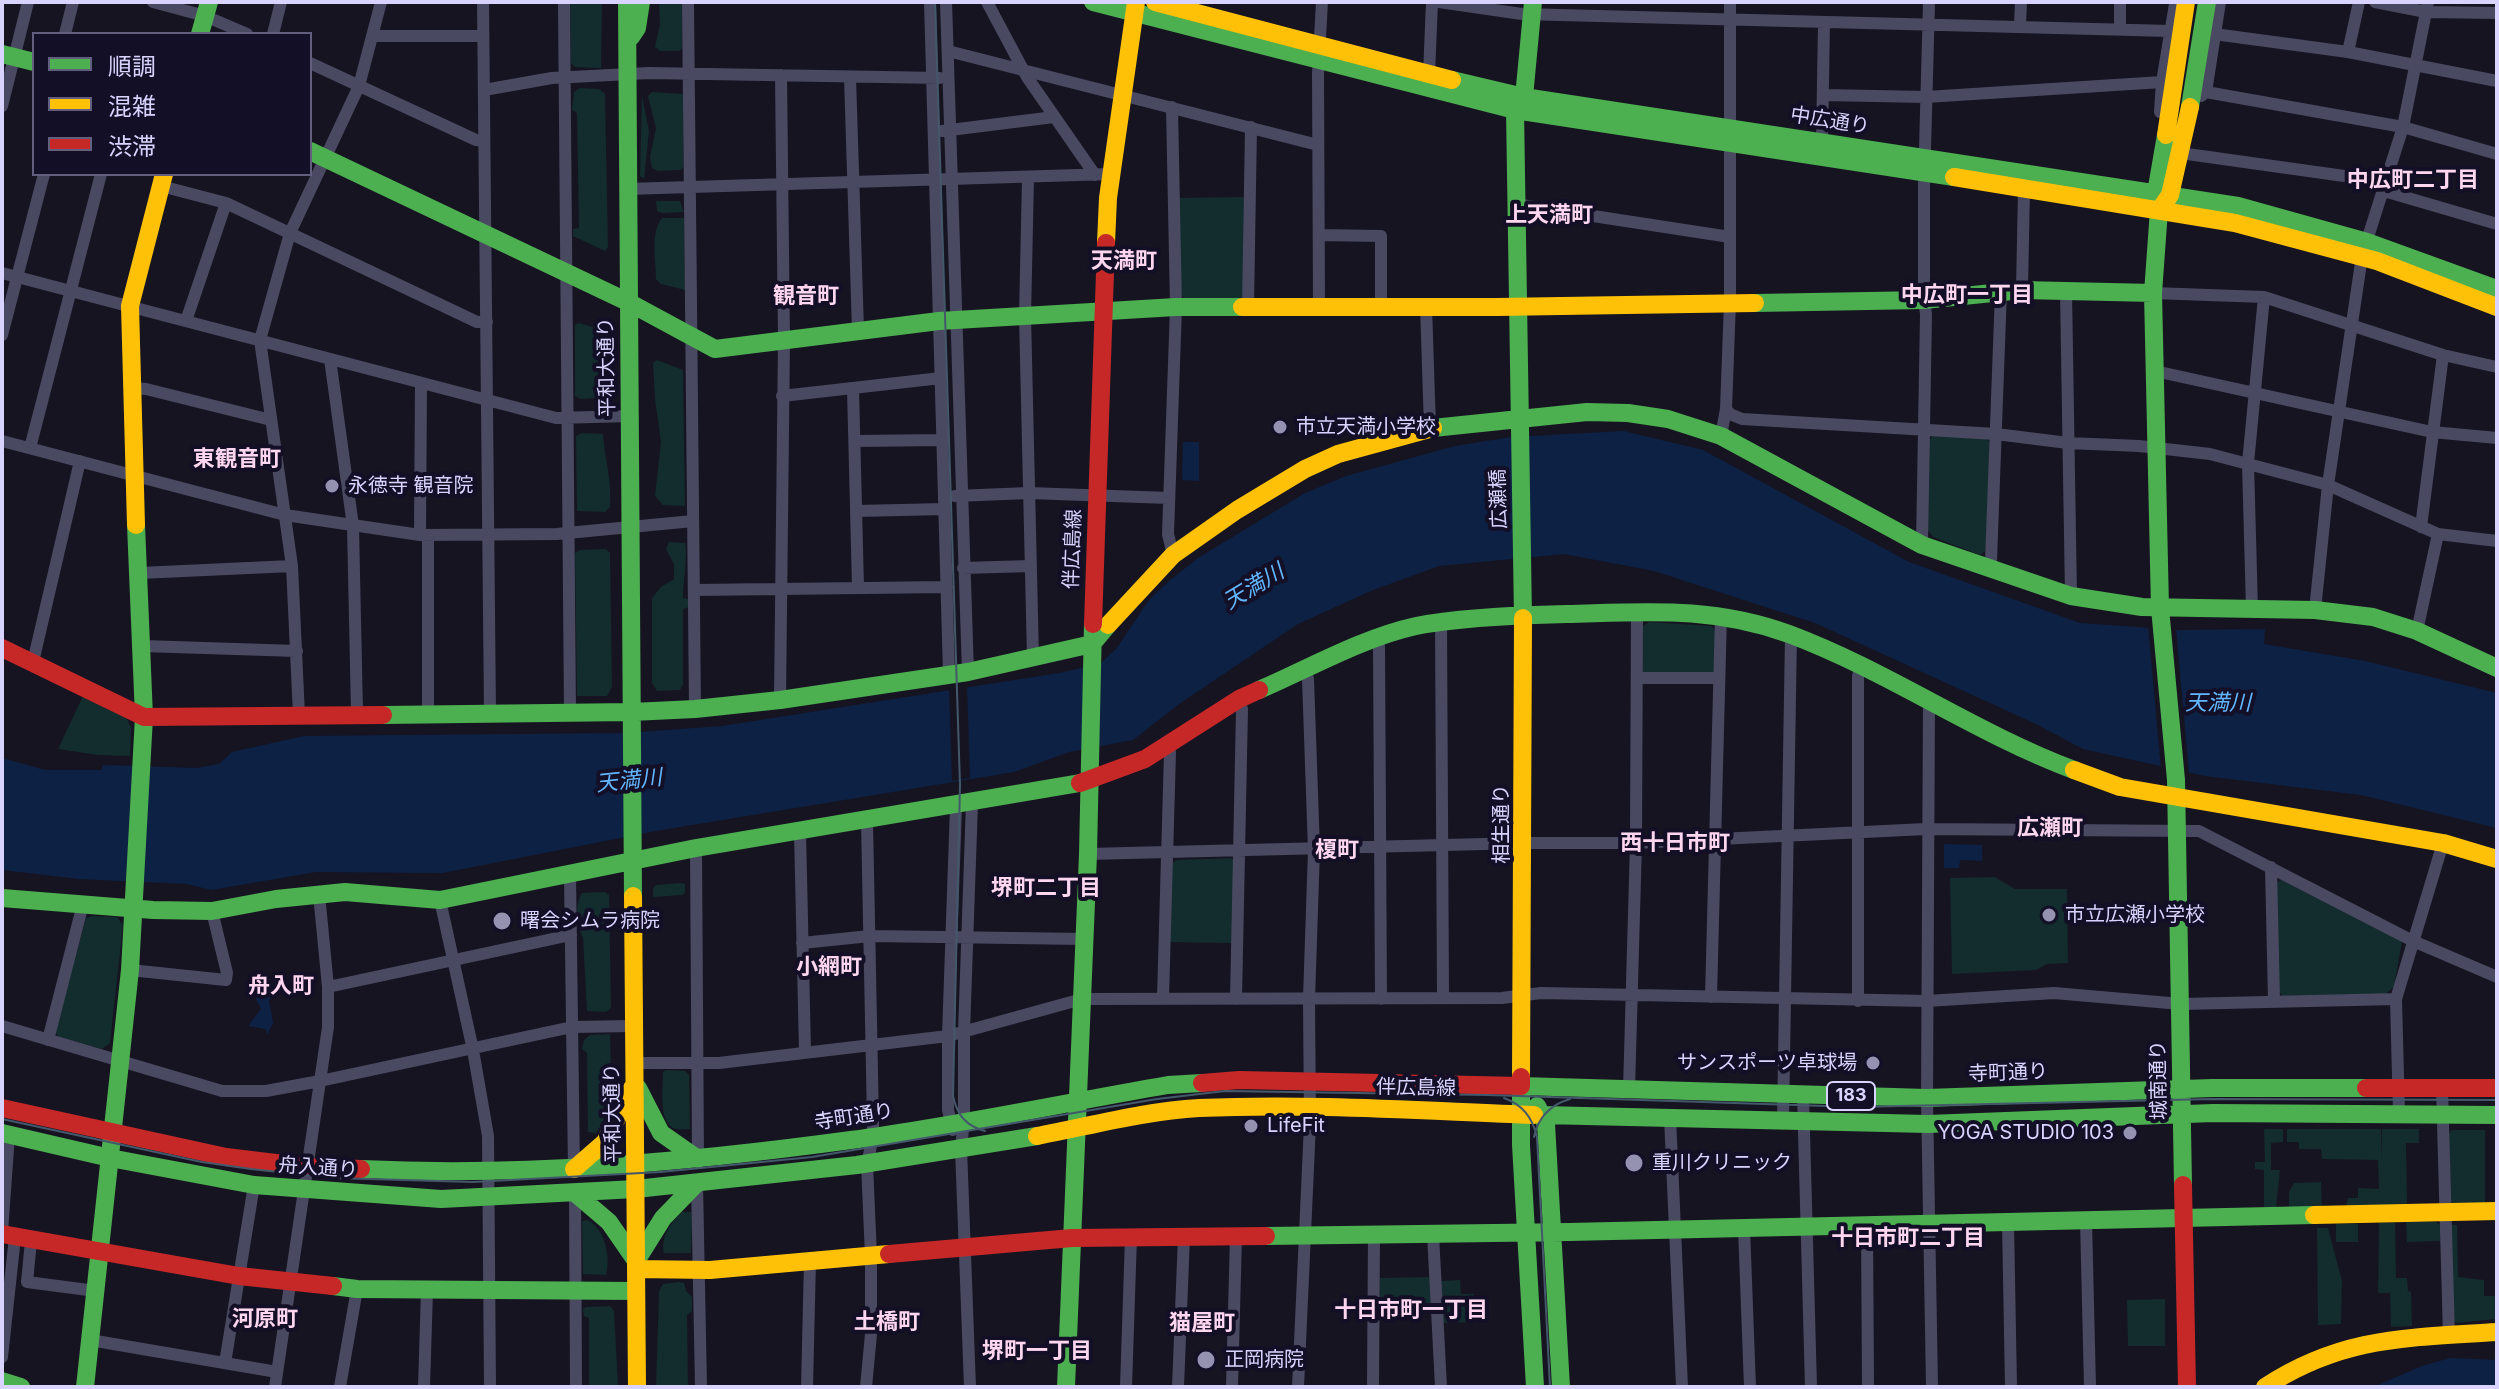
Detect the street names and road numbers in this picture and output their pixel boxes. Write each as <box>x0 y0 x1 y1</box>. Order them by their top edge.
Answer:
street label: 中広通り <box>1789 103 1871 139</box>
street label: 平和大通り <box>594 317 620 417</box>
street label: 広瀬橋 <box>1486 469 1512 529</box>
street label: 伴広島線 <box>1060 509 1086 589</box>
street label: 相生通り <box>1490 784 1514 864</box>
street label: 城南通り <box>2146 1040 2172 1120</box>
street label: 寺町通り <box>1968 1060 2048 1086</box>
street label: 平和大通り <box>600 1063 626 1163</box>
street label: 伴広島線 <box>1376 1075 1456 1101</box>
road number: 183 <box>1827 1082 1875 1110</box>
street label: 寺町通り <box>813 1099 895 1135</box>
street label: 舟入通り <box>277 1153 359 1183</box>

